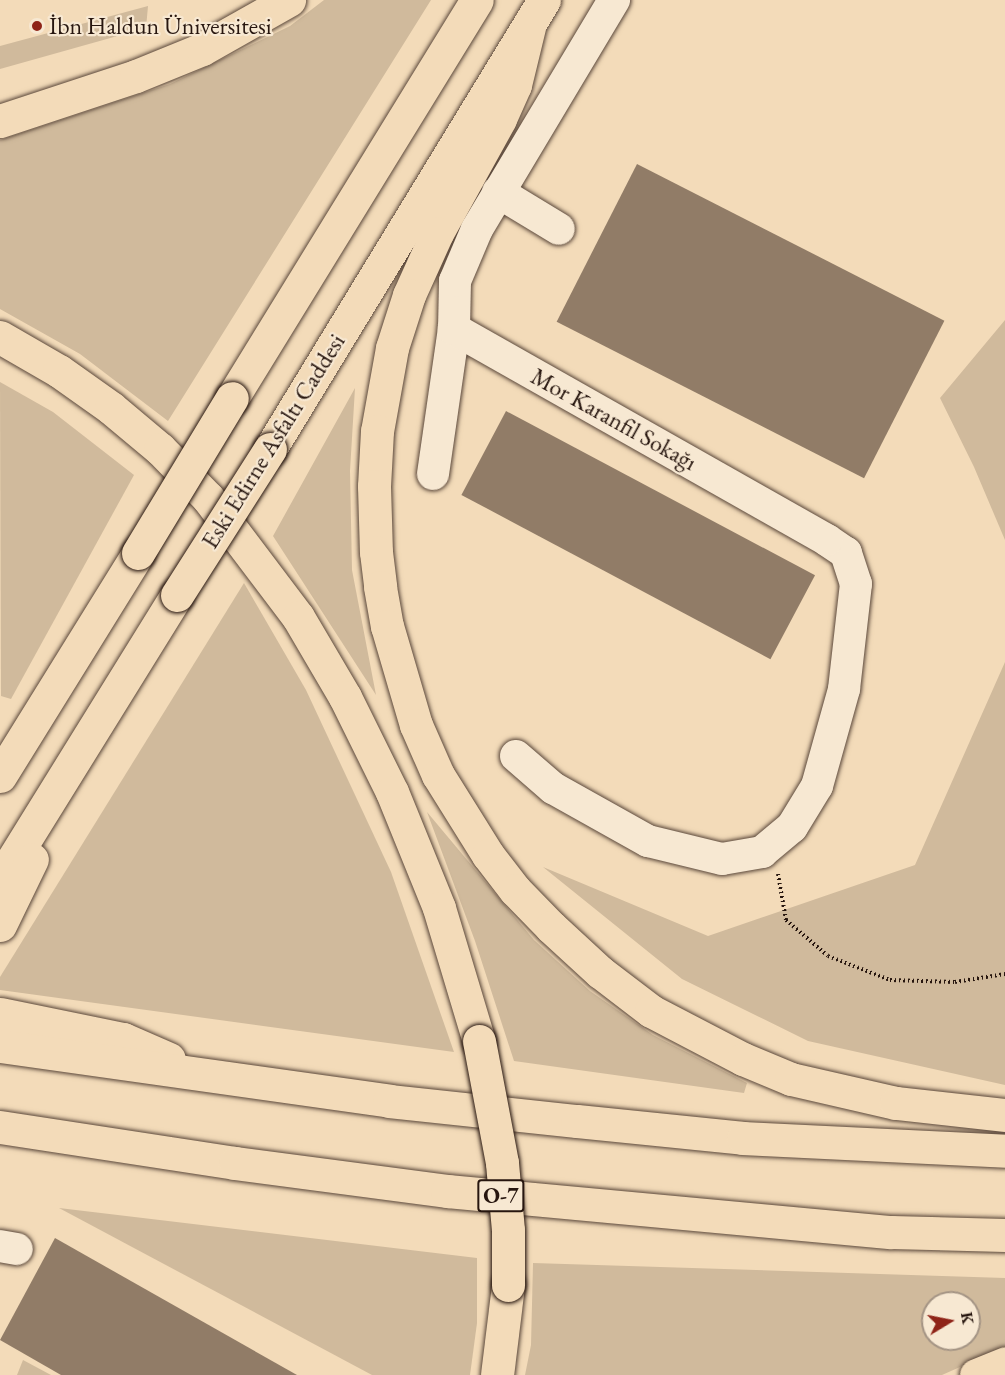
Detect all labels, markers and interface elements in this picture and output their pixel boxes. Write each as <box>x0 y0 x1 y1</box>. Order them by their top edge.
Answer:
place label: İbn Haldun Üniversitesi <box>49 12 272 40</box>
marker: İbn Haldun Üniversitesi <box>30 19 44 33</box>
street label: Eski Edirne Asfaltı Caddesi <box>195 328 351 554</box>
street label: Mor Karanfil Sokağı <box>526 362 702 476</box>
road number: O-7 <box>477 1177 525 1215</box>
north arrow <box>921 1291 981 1351</box>
text: K <box>956 1310 979 1326</box>

